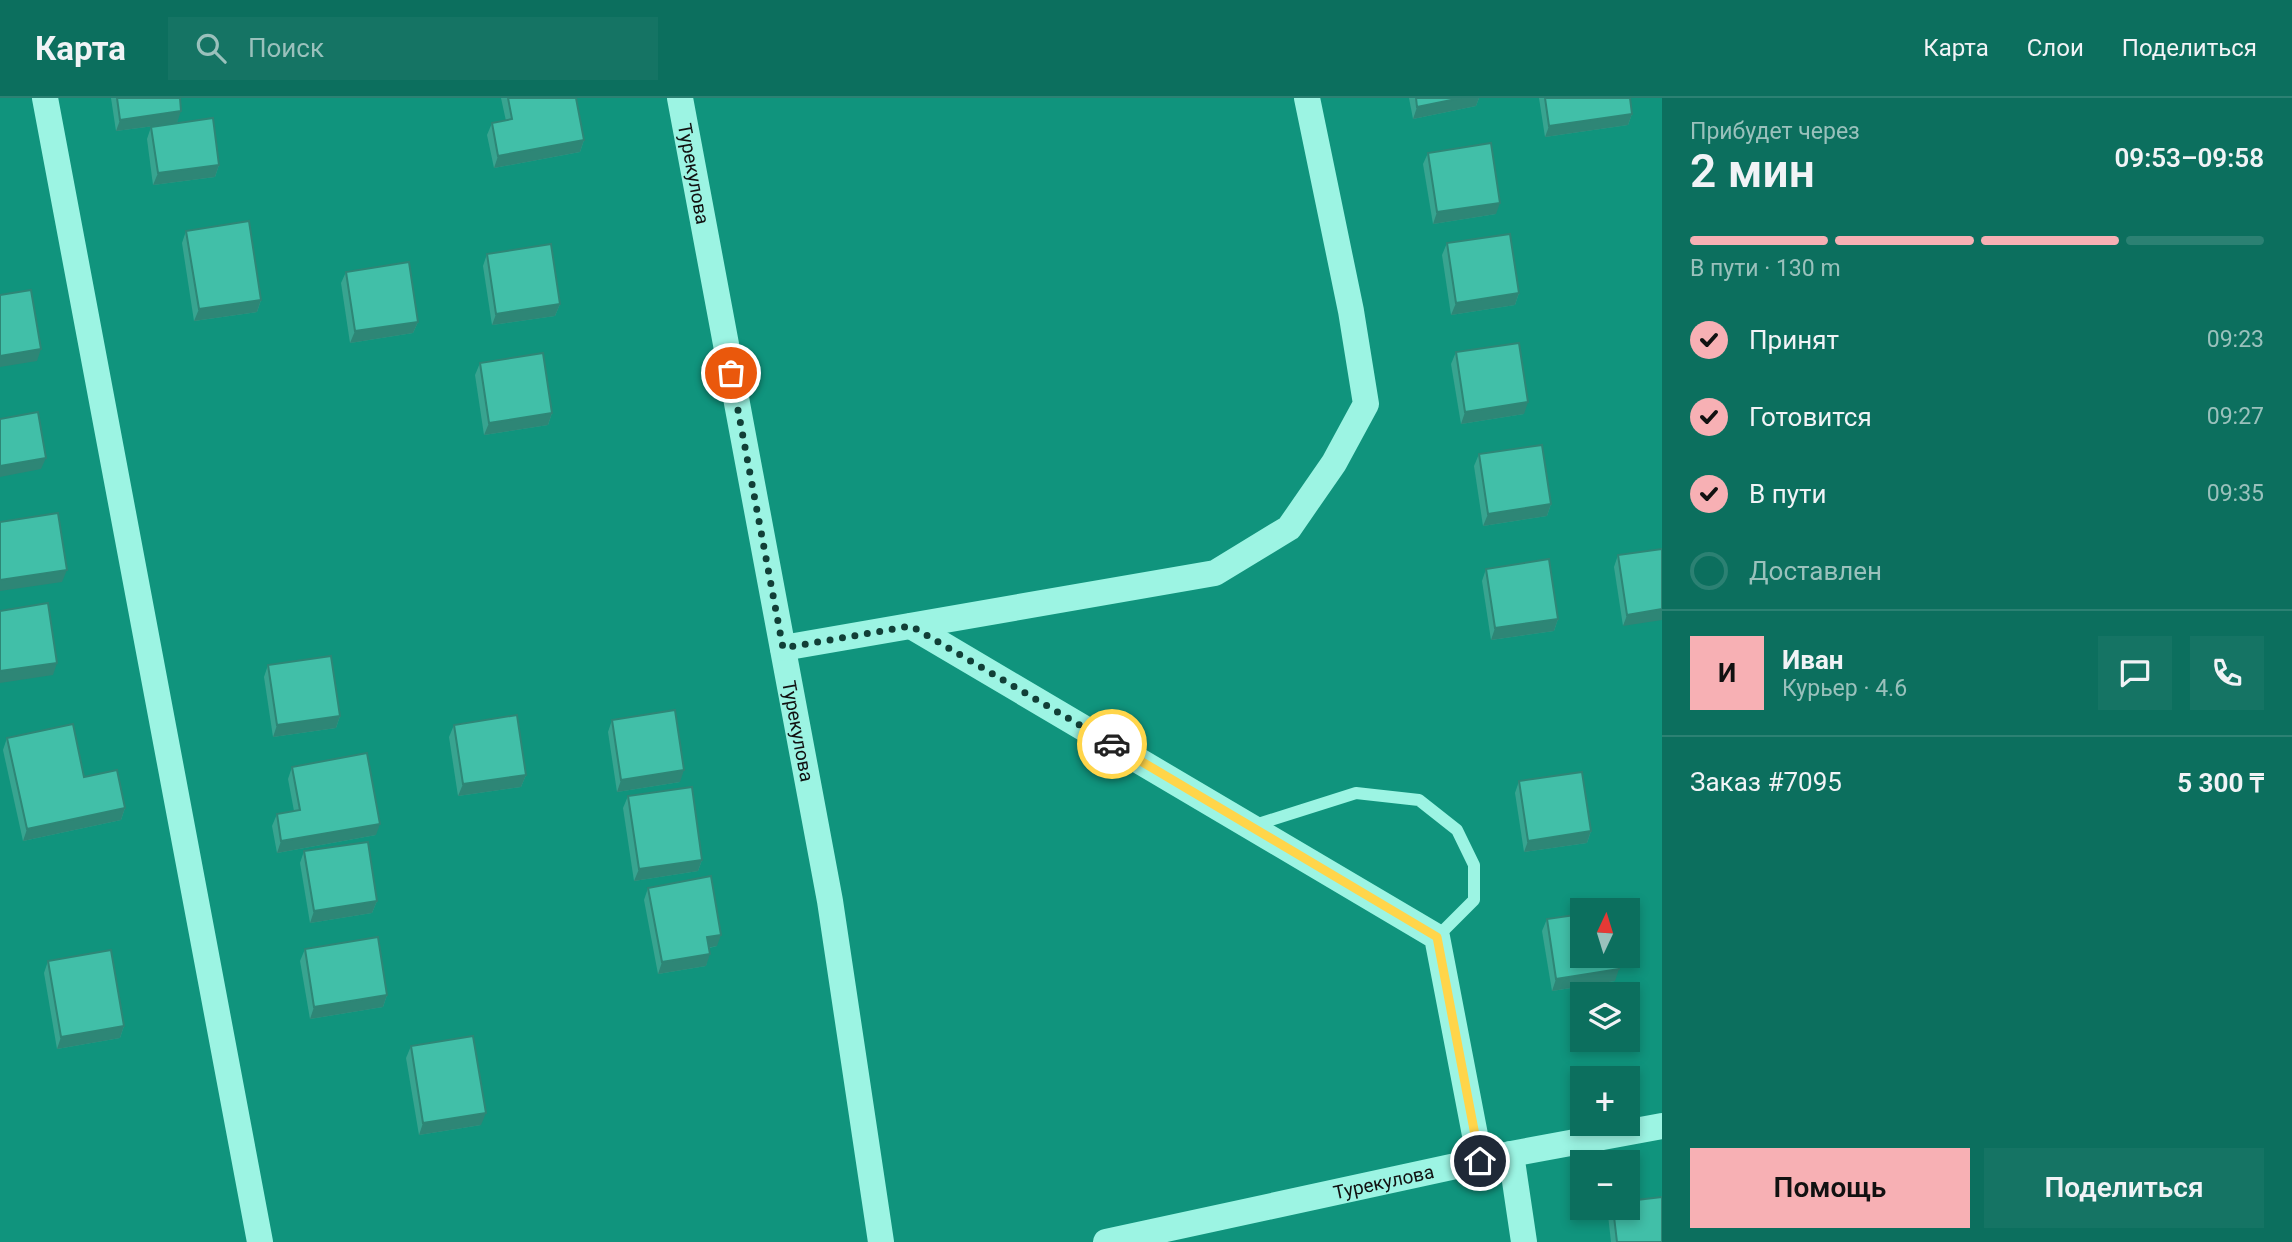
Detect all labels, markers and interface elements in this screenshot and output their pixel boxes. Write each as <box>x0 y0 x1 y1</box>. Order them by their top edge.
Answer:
search box <box>168 17 658 80</box>
text: Карта <box>35 29 126 68</box>
icon: search <box>192 29 230 67</box>
text: Поиск <box>248 33 324 63</box>
text: Карта <box>1923 34 1989 62</box>
text: Слои <box>2027 34 2084 62</box>
text: Поделиться <box>2122 34 2257 62</box>
text: Прибудет через <box>1690 118 1860 145</box>
street label: Турекулова <box>673 121 714 226</box>
text: 09:53–09:58 <box>2114 143 2264 173</box>
text: 2 мин <box>1690 144 1815 198</box>
text: В пути · 130 m <box>1690 255 1841 282</box>
icon: check <box>1690 321 1728 359</box>
text: Принят <box>1749 325 1839 355</box>
text: 09:23 <box>2207 326 2264 353</box>
pin <box>701 343 761 403</box>
icon: bag <box>712 354 750 392</box>
icon: check <box>1690 398 1728 436</box>
text: Готовится <box>1749 402 1872 432</box>
text: 09:27 <box>2207 403 2264 430</box>
icon: check <box>1690 475 1728 513</box>
text: В пути <box>1749 479 1826 509</box>
text: 09:35 <box>2207 480 2264 507</box>
text: Доставлен <box>1749 556 1882 586</box>
button: chat <box>2098 636 2172 710</box>
button: phone <box>2190 636 2264 710</box>
text: Иван <box>1782 645 1844 675</box>
text: И <box>1718 658 1736 688</box>
text: Курьер · 4.6 <box>1782 675 1907 702</box>
street label: Турекулова <box>777 679 818 784</box>
courier <box>1077 709 1147 779</box>
icon: car <box>1093 725 1131 763</box>
text: Заказ #7095 <box>1690 767 1842 797</box>
text: 5 300 ₸ <box>2177 768 2264 798</box>
north arrow <box>1570 898 1640 968</box>
map controls <box>1570 898 1640 1220</box>
button: layers <box>1570 982 1640 1052</box>
button: + <box>1570 1066 1640 1136</box>
pin <box>1450 1131 1510 1191</box>
icon: home <box>1461 1142 1499 1180</box>
button: Помощь <box>1690 1148 1970 1228</box>
button: Поделиться <box>1984 1148 2264 1228</box>
button: − <box>1570 1150 1640 1220</box>
street label: Турекулова <box>1331 1160 1436 1204</box>

